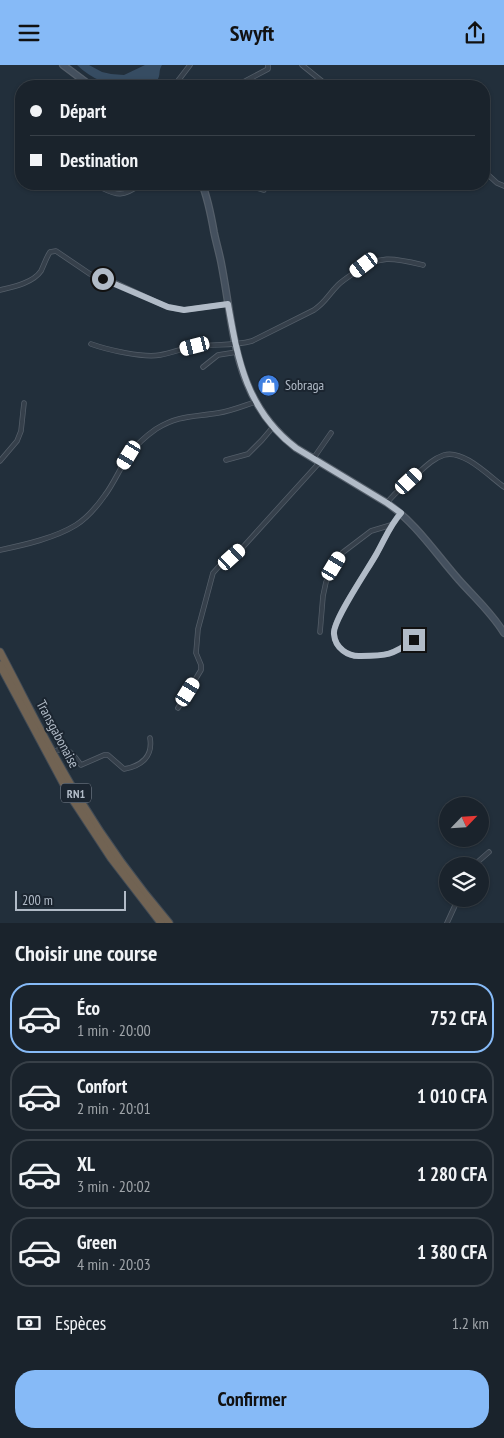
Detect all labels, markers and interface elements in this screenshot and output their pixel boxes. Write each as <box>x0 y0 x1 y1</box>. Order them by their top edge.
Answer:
icon: menu <box>15 19 43 47</box>
text: Swyft <box>230 19 274 47</box>
icon: share <box>461 19 489 47</box>
text: Départ <box>60 99 106 123</box>
text: Destination <box>60 148 138 172</box>
car <box>347 250 380 280</box>
route start <box>92 268 114 290</box>
car <box>178 335 211 357</box>
shop icon: Sobraga <box>257 373 281 397</box>
place label: Sobraga <box>285 376 324 394</box>
car <box>114 438 143 472</box>
car <box>392 465 425 497</box>
car <box>215 541 248 573</box>
car <box>319 549 348 583</box>
route end <box>403 629 425 651</box>
car <box>173 675 202 709</box>
street label: Transgabonaise <box>33 697 84 771</box>
road number: RN1 <box>61 783 91 803</box>
north arrow <box>439 797 489 847</box>
map controls <box>439 797 489 907</box>
button: layers <box>439 857 489 907</box>
scale bar <box>15 888 126 911</box>
text: 200 m <box>22 891 53 909</box>
text: Choisir une course <box>15 939 157 967</box>
icon: car <box>17 996 62 1041</box>
text: Éco <box>77 996 100 1020</box>
text: 752 CFA <box>430 1006 487 1030</box>
text: 1 min · 20:00 <box>77 1020 151 1040</box>
icon: car <box>17 1074 62 1119</box>
text: Confort <box>77 1074 127 1098</box>
text: 1 010 CFA <box>417 1084 487 1108</box>
text: 2 min · 20:01 <box>77 1098 151 1118</box>
icon: car <box>17 1152 62 1197</box>
text: XL <box>77 1152 95 1176</box>
text: 1 280 CFA <box>417 1162 487 1186</box>
text: 3 min · 20:02 <box>77 1176 151 1196</box>
icon: car <box>17 1230 62 1275</box>
text: Green <box>77 1230 117 1254</box>
text: 1 380 CFA <box>417 1240 487 1264</box>
text: 4 min · 20:03 <box>77 1254 151 1274</box>
icon: cash <box>15 1309 43 1337</box>
text: Espèces <box>55 1311 106 1335</box>
text: 1.2 km <box>452 1313 489 1333</box>
button: Confirmer <box>15 1370 489 1428</box>

